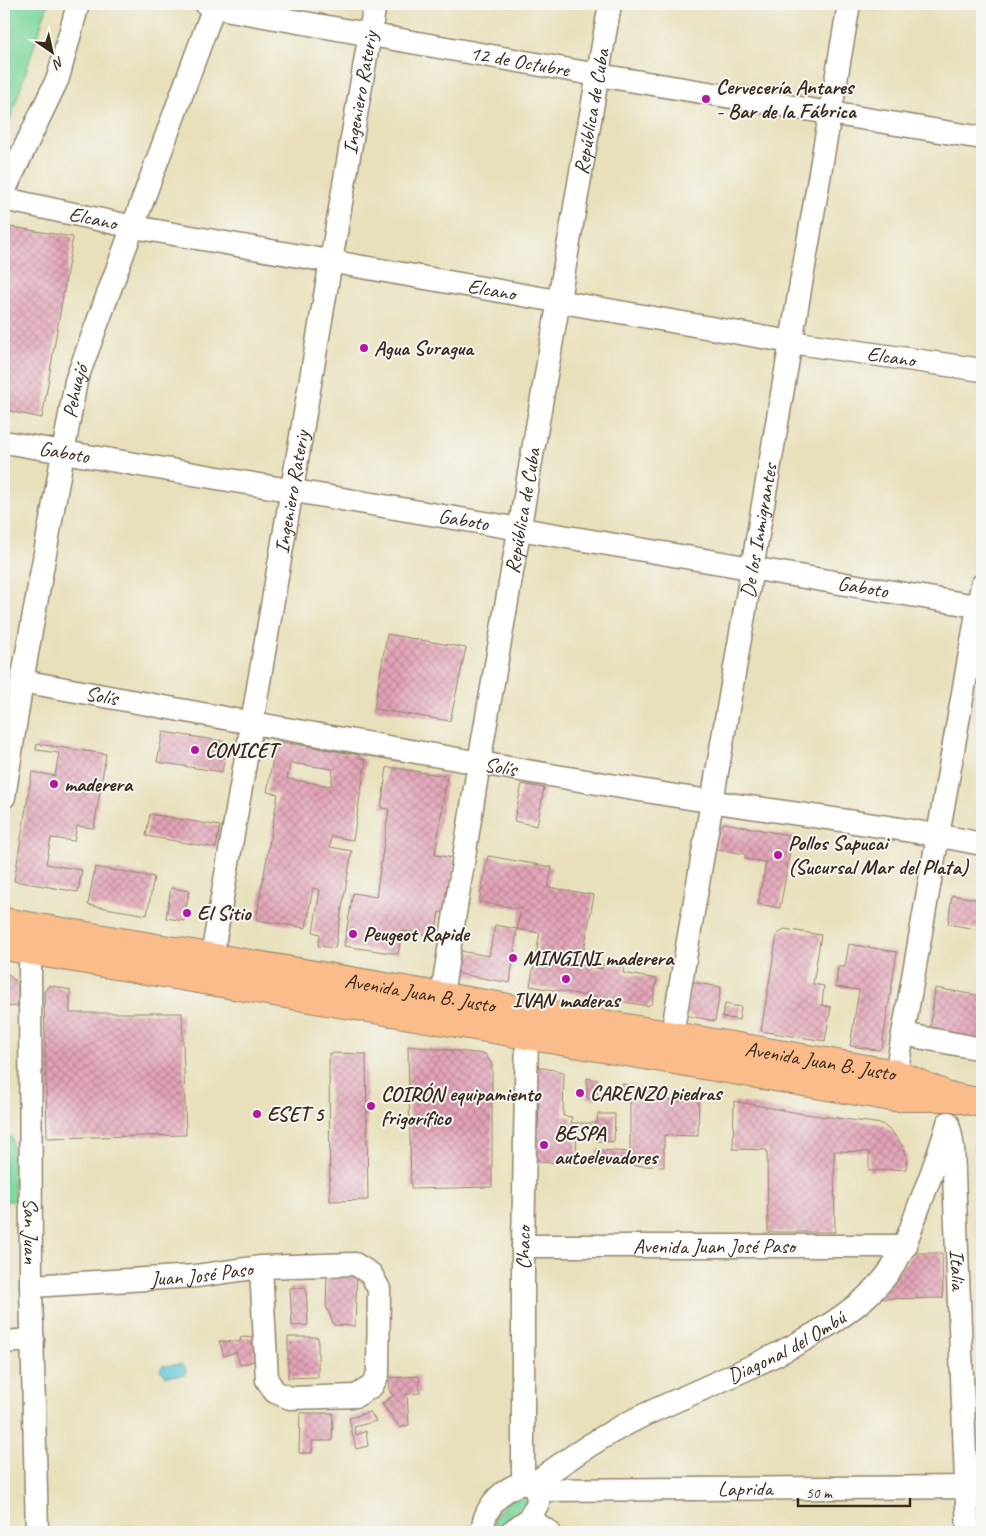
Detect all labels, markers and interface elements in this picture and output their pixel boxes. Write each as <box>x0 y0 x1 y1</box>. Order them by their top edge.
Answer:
north arrow <box>28 28 78 78</box>
street label: Ingeniero Rateriy <box>337 28 383 156</box>
street label: 12 de Octubre <box>468 40 572 83</box>
street label: República de Cuba <box>568 46 615 177</box>
text: N <box>49 53 67 73</box>
place label: Cervecería Antares - Bar de la Fábrica <box>716 74 857 124</box>
marker: Cervecería Antares - Bar de la Fábrica <box>700 93 712 105</box>
street label: Elcano <box>67 200 122 236</box>
street label: Elcano <box>466 273 520 307</box>
place label: Agua Suragua <box>374 335 475 361</box>
street label: Elcano <box>865 340 919 373</box>
marker: Agua Suragua <box>358 342 370 354</box>
street label: Pehuajó <box>57 358 95 420</box>
street label: Ingeniero Rateriy <box>268 427 315 555</box>
street label: Gaboto <box>37 435 93 469</box>
street label: República de Cuba <box>499 445 546 576</box>
street label: De los Inmigrantes <box>734 460 783 600</box>
street label: Gaboto <box>437 503 492 537</box>
street label: Gaboto <box>836 570 891 604</box>
street label: Solís <box>83 680 121 712</box>
place label: CONICET <box>205 737 281 763</box>
marker: CONICET <box>189 744 201 756</box>
street label: Solís <box>482 751 520 782</box>
place label: maderera <box>64 771 134 797</box>
marker: maderera <box>48 778 60 790</box>
place label: Pollos Sapucai (Sucursal Mar del Plata) <box>788 830 970 880</box>
marker: Pollos Sapucai (Sucursal Mar del Plata) <box>772 849 784 861</box>
place label: El Sitio <box>197 900 252 926</box>
marker: El Sitio <box>181 907 193 919</box>
place label: Peugeot Rapide <box>363 921 471 947</box>
marker: Peugeot Rapide <box>347 928 359 940</box>
place label: MINGINI maderera <box>523 945 675 971</box>
marker: MINGINI maderera <box>507 952 519 964</box>
street label: Avenida Juan B. Justo <box>343 967 500 1019</box>
marker: IVAN maderas <box>560 973 572 985</box>
place label: IVAN maderas <box>512 987 622 1013</box>
street label: Avenida Juan B. Justo <box>743 1036 900 1087</box>
place label: CARENZO piedras <box>590 1080 724 1106</box>
place label: COIRÓN equipamiento frigorífico <box>381 1081 542 1131</box>
marker: CARENZO piedras <box>574 1087 586 1099</box>
marker: COIRÓN equipamiento frigorífico <box>365 1100 377 1112</box>
place label: ESET 5 <box>267 1101 325 1127</box>
marker: ESET 5 <box>251 1108 263 1120</box>
place label: BESPA autoelevadores <box>554 1120 660 1170</box>
marker: BESPA autoelevadores <box>538 1139 550 1151</box>
street label: San Juan <box>18 1198 44 1264</box>
street label: Chaco <box>510 1223 536 1270</box>
street label: Avenida Juan José Paso <box>633 1233 798 1259</box>
street label: Italia <box>944 1249 972 1293</box>
street label: Juan José Paso <box>149 1255 257 1292</box>
street label: Diagonal del Ombú <box>723 1304 852 1389</box>
street label: Laprida <box>718 1475 775 1502</box>
scale bar <box>798 1476 911 1508</box>
text: 50 m <box>806 1484 833 1503</box>

